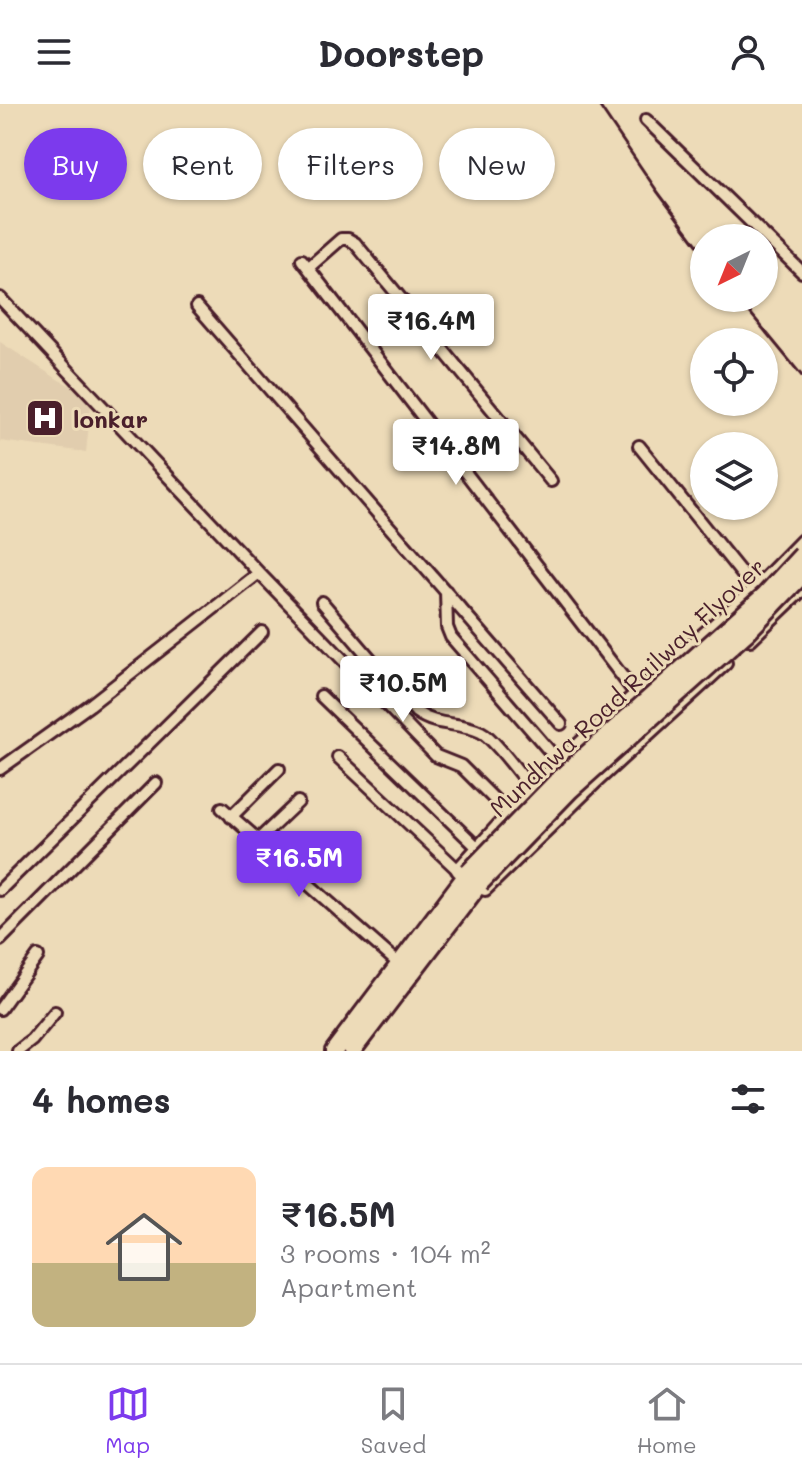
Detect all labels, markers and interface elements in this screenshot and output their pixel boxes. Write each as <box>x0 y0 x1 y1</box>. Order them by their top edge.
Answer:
text: Doorstep <box>318 29 484 76</box>
icon: menu <box>32 30 76 74</box>
icon: person <box>726 30 770 74</box>
chip: Buy <box>24 128 127 200</box>
chip: Rent <box>143 128 262 200</box>
chip: Filters <box>278 128 423 200</box>
chip: New <box>439 128 555 200</box>
north arrow <box>690 224 778 312</box>
map controls <box>690 224 778 520</box>
pin: ₹16.4M <box>366 294 496 362</box>
text: ₹16.4M <box>386 303 476 337</box>
button: locate <box>690 328 778 416</box>
hospital icon: lonkar <box>24 397 66 439</box>
place label: lonkar <box>73 403 148 434</box>
pin: ₹14.8M <box>391 419 521 487</box>
text: ₹14.8M <box>411 428 501 462</box>
button: layers <box>690 432 778 520</box>
street label: Mundhwa Road Railway Flyover <box>482 551 772 823</box>
pin: ₹10.5M <box>338 656 468 724</box>
text: ₹10.5M <box>358 665 448 699</box>
pin: ₹16.5M <box>234 831 364 899</box>
text: ₹16.5M <box>255 840 343 874</box>
text: 4 homes <box>32 1077 171 1122</box>
icon: filters <box>726 1077 770 1121</box>
text: ₹16.5M <box>280 1191 396 1236</box>
icon: home <box>96 1199 192 1295</box>
text: 3 rooms · 104 m² <box>280 1236 491 1270</box>
text: Apartment <box>280 1270 417 1304</box>
tab: Map <box>105 1382 150 1459</box>
tab: Saved <box>361 1382 426 1459</box>
tab: Home <box>637 1382 697 1459</box>

